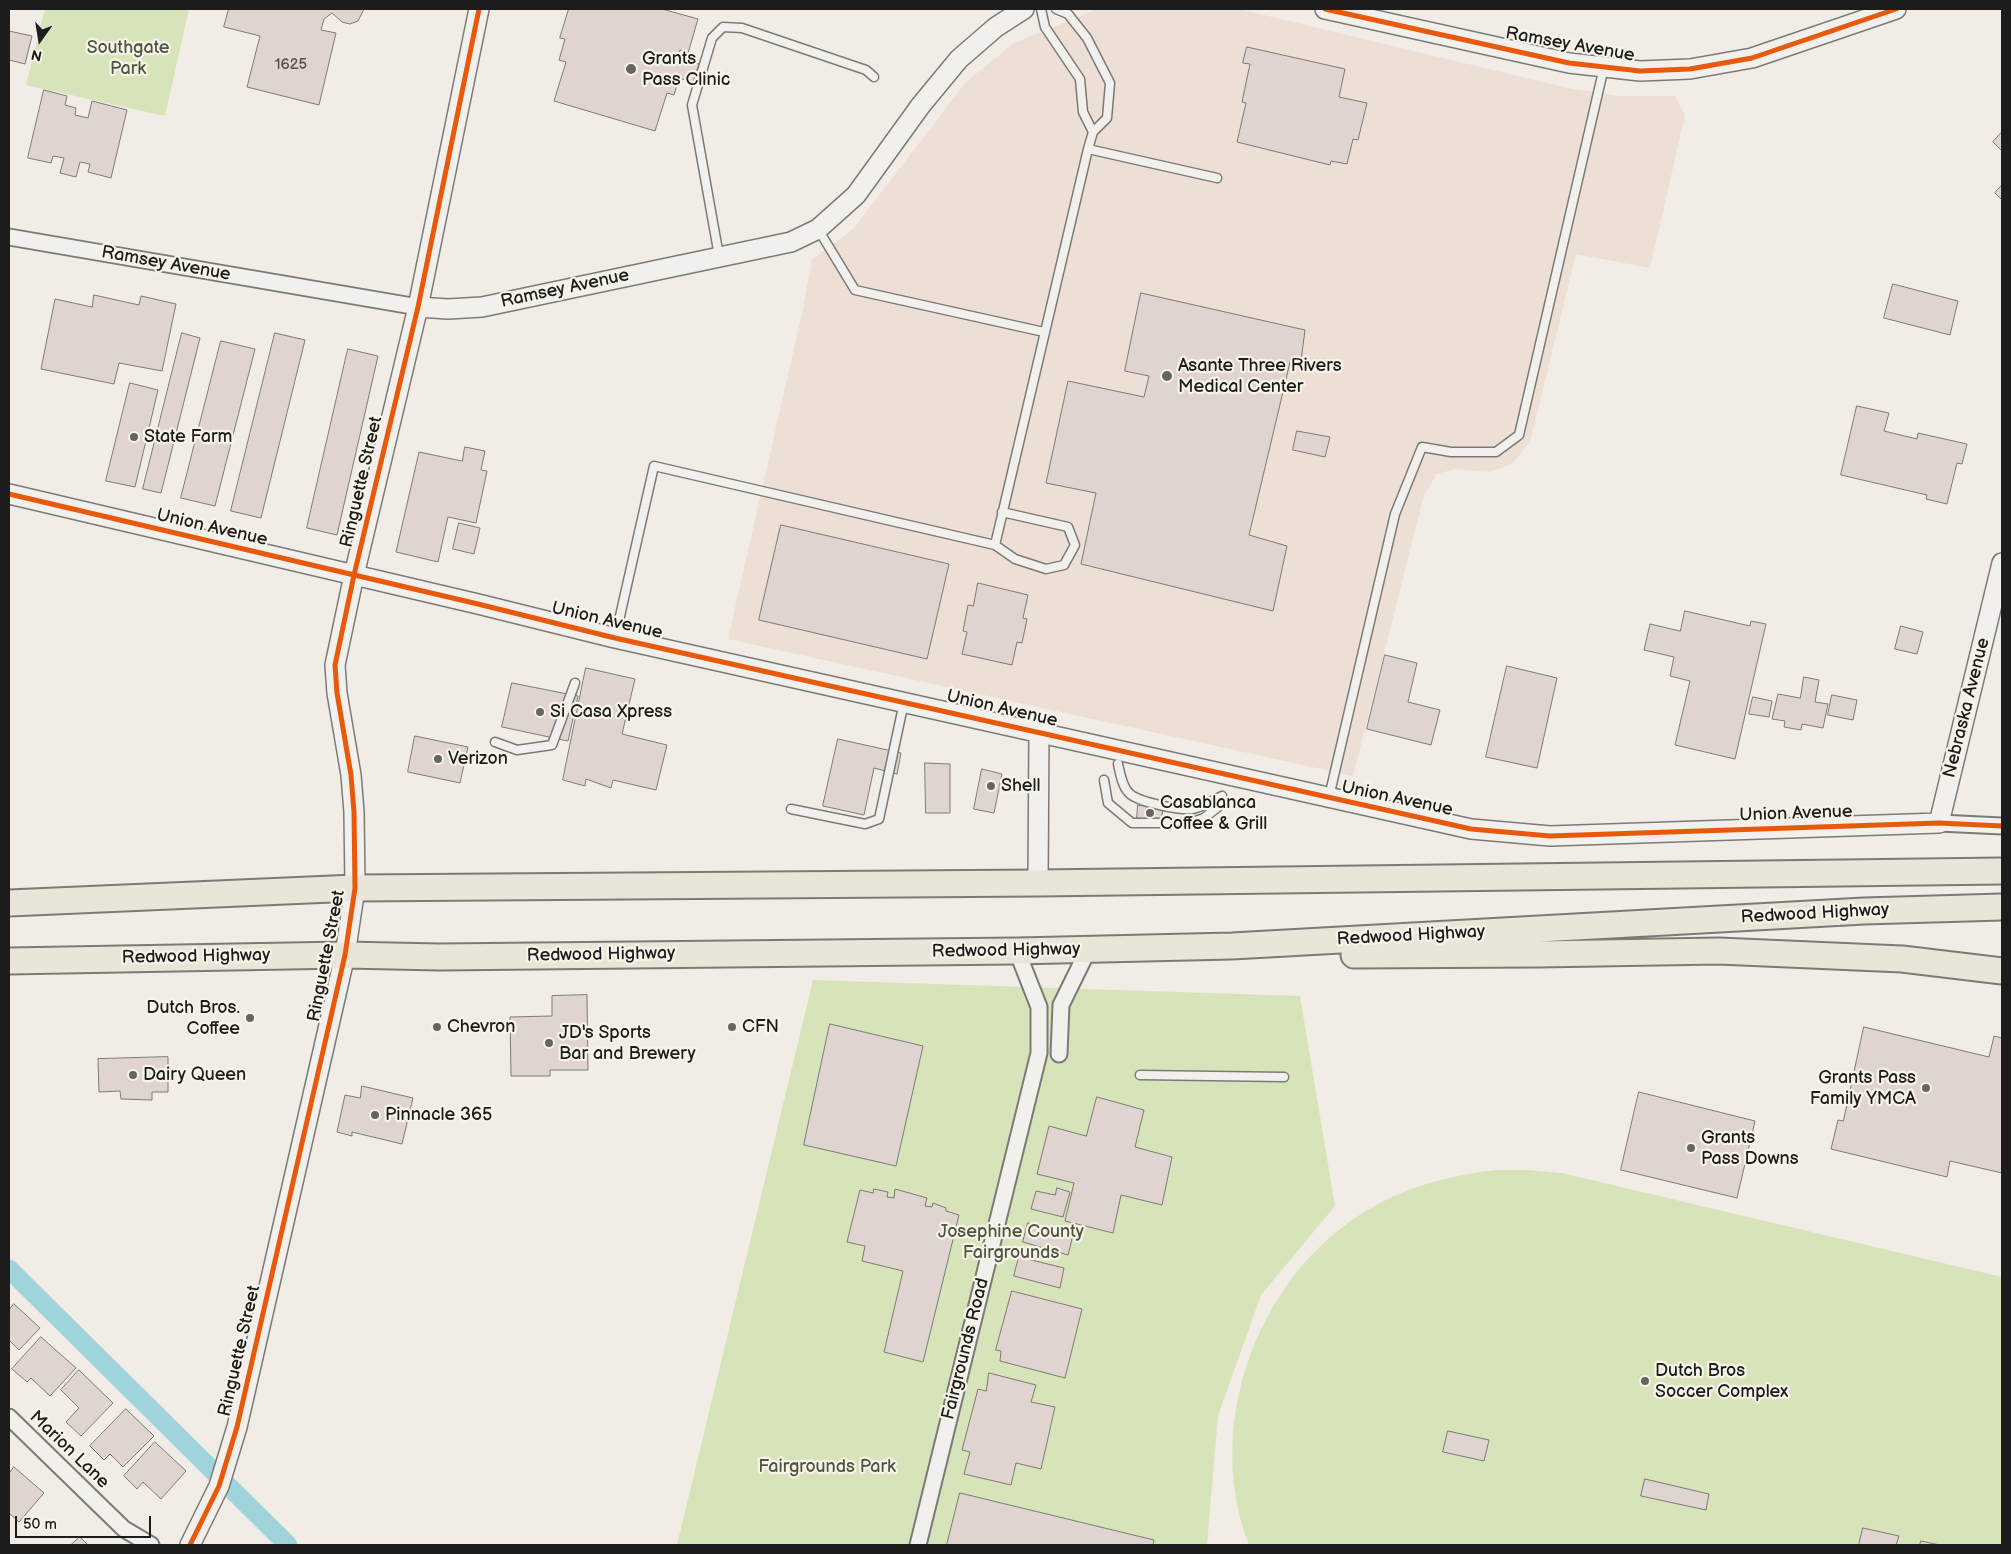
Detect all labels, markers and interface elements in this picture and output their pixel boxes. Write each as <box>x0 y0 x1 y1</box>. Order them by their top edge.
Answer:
north arrow <box>15 15 65 65</box>
street label: Ramsey Avenue <box>1504 23 1636 67</box>
park label: Southgate Park <box>87 37 169 80</box>
text: N <box>29 46 44 65</box>
place label: Grants Pass Clinic <box>642 48 730 90</box>
house number: 1625 <box>275 56 307 74</box>
marker: Grants Pass Clinic <box>624 62 638 76</box>
street label: Ramsey Avenue <box>100 242 232 286</box>
street label: Ramsey Avenue <box>499 265 631 313</box>
place label: Asante Three Rivers Medical Center <box>1178 355 1342 398</box>
marker: Asante Three Rivers Medical Center <box>1160 369 1174 383</box>
street label: Ringuette Street <box>336 414 388 550</box>
place label: State Farm <box>144 426 232 448</box>
marker: State Farm <box>128 431 140 443</box>
street label: Union Avenue <box>154 505 270 551</box>
street label: Union Avenue <box>549 598 665 644</box>
street label: Nebraska Avenue <box>1939 636 1995 780</box>
street label: Union Avenue <box>944 686 1060 732</box>
place label: Si Casa Xpress <box>550 701 672 723</box>
marker: Si Casa Xpress <box>534 706 546 718</box>
place label: Verizon <box>448 748 508 770</box>
marker: Verizon <box>432 753 444 765</box>
place label: Shell <box>1001 775 1041 797</box>
street label: Union Avenue <box>1339 777 1455 821</box>
marker: Shell <box>985 780 997 792</box>
place label: Casablanca Coffee & Grill <box>1160 792 1267 834</box>
street label: Union Avenue <box>1739 801 1853 827</box>
marker: Casablanca Coffee & Grill <box>1144 807 1156 819</box>
street label: Ringuette Street <box>304 888 350 1024</box>
street label: Redwood Highway <box>1740 899 1890 929</box>
street label: Redwood Highway <box>1336 921 1486 951</box>
street label: Redwood Highway <box>932 939 1080 963</box>
street label: Redwood Highway <box>527 943 675 967</box>
street label: Redwood Highway <box>122 945 270 969</box>
place label: Dutch Bros. Coffee <box>146 997 240 1040</box>
marker: Dutch Bros. Coffee <box>244 1012 256 1024</box>
place label: Chevron <box>447 1016 515 1038</box>
place label: CFN <box>742 1016 779 1038</box>
marker: Chevron <box>431 1021 443 1033</box>
marker: CFN <box>726 1021 738 1033</box>
place label: JD's Sports Bar and Brewery <box>559 1022 696 1064</box>
marker: JD's Sports Bar and Brewery <box>543 1037 555 1049</box>
place label: Dairy Queen <box>143 1064 246 1086</box>
place label: Grants Pass Family YMCA <box>1810 1067 1916 1110</box>
marker: Dairy Queen <box>127 1069 139 1081</box>
marker: Grants Pass Family YMCA <box>1920 1082 1932 1094</box>
place label: Pinnacle 365 <box>385 1104 492 1126</box>
marker: Pinnacle 365 <box>369 1109 381 1121</box>
place label: Grants Pass Downs <box>1701 1127 1799 1170</box>
marker: Grants Pass Downs <box>1685 1142 1697 1154</box>
park label: Josephine County Fairgrounds <box>938 1221 1084 1264</box>
street label: Fairgrounds Road <box>938 1276 994 1422</box>
street label: Ringuette Street <box>214 1283 266 1419</box>
place label: Dutch Bros Soccer Complex <box>1655 1360 1788 1402</box>
marker: Dutch Bros Soccer Complex <box>1639 1375 1651 1387</box>
street label: Marion Lane <box>25 1407 113 1493</box>
park label: Fairgrounds Park <box>758 1456 896 1478</box>
scale bar <box>18 1506 154 1538</box>
text: 50 m <box>23 1515 57 1534</box>

